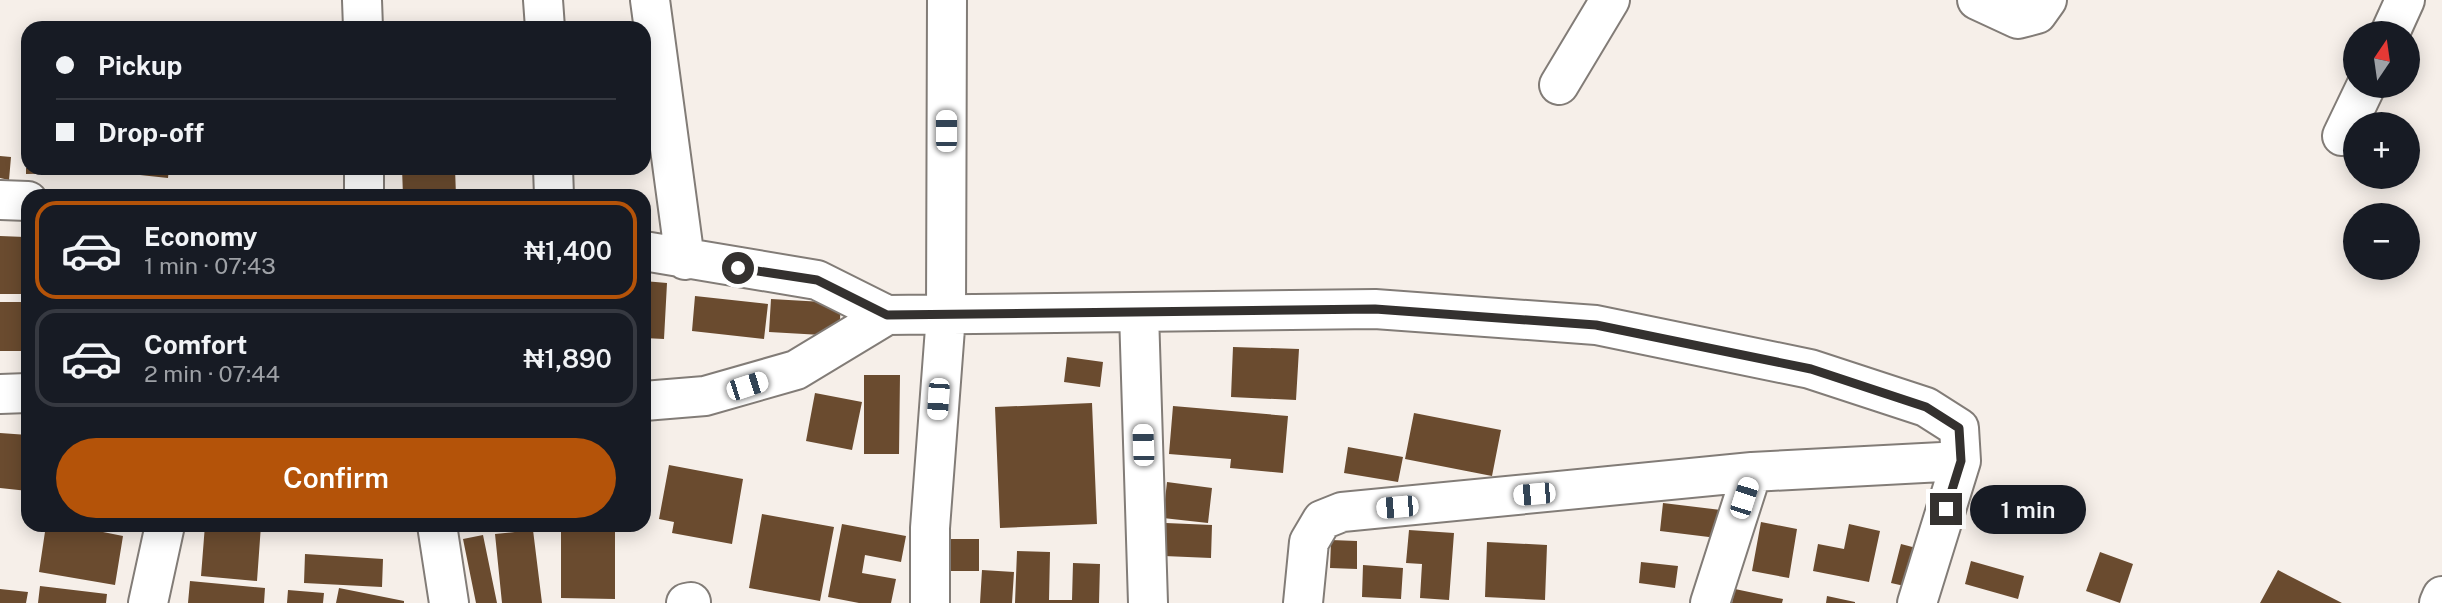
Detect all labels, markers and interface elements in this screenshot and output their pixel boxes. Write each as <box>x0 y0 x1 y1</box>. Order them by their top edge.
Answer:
north arrow <box>2343 21 2420 98</box>
map controls <box>2343 21 2420 280</box>
text: Pickup <box>98 50 182 81</box>
car <box>936 110 957 152</box>
button: + <box>2343 112 2420 189</box>
text: Drop-off <box>98 117 204 148</box>
button: − <box>2343 203 2420 280</box>
icon: car <box>60 219 123 282</box>
text: Economy <box>144 221 257 252</box>
text: ₦1,400 <box>524 235 612 266</box>
text: 1 min · 07:43 <box>144 252 276 279</box>
route start <box>722 252 754 284</box>
icon: car <box>60 327 123 390</box>
text: Comfort <box>144 329 247 360</box>
text: ₦1,890 <box>524 343 612 374</box>
text: 2 min · 07:44 <box>144 360 280 387</box>
car <box>724 370 771 402</box>
car <box>927 377 950 421</box>
car <box>1132 424 1155 466</box>
button: Confirm <box>56 438 616 518</box>
car <box>1728 475 1761 521</box>
car <box>1513 482 1556 506</box>
callout: 1 min <box>1970 484 2086 534</box>
route end <box>1930 493 1962 525</box>
car <box>1376 495 1419 519</box>
text: 1 min <box>2001 496 2055 523</box>

